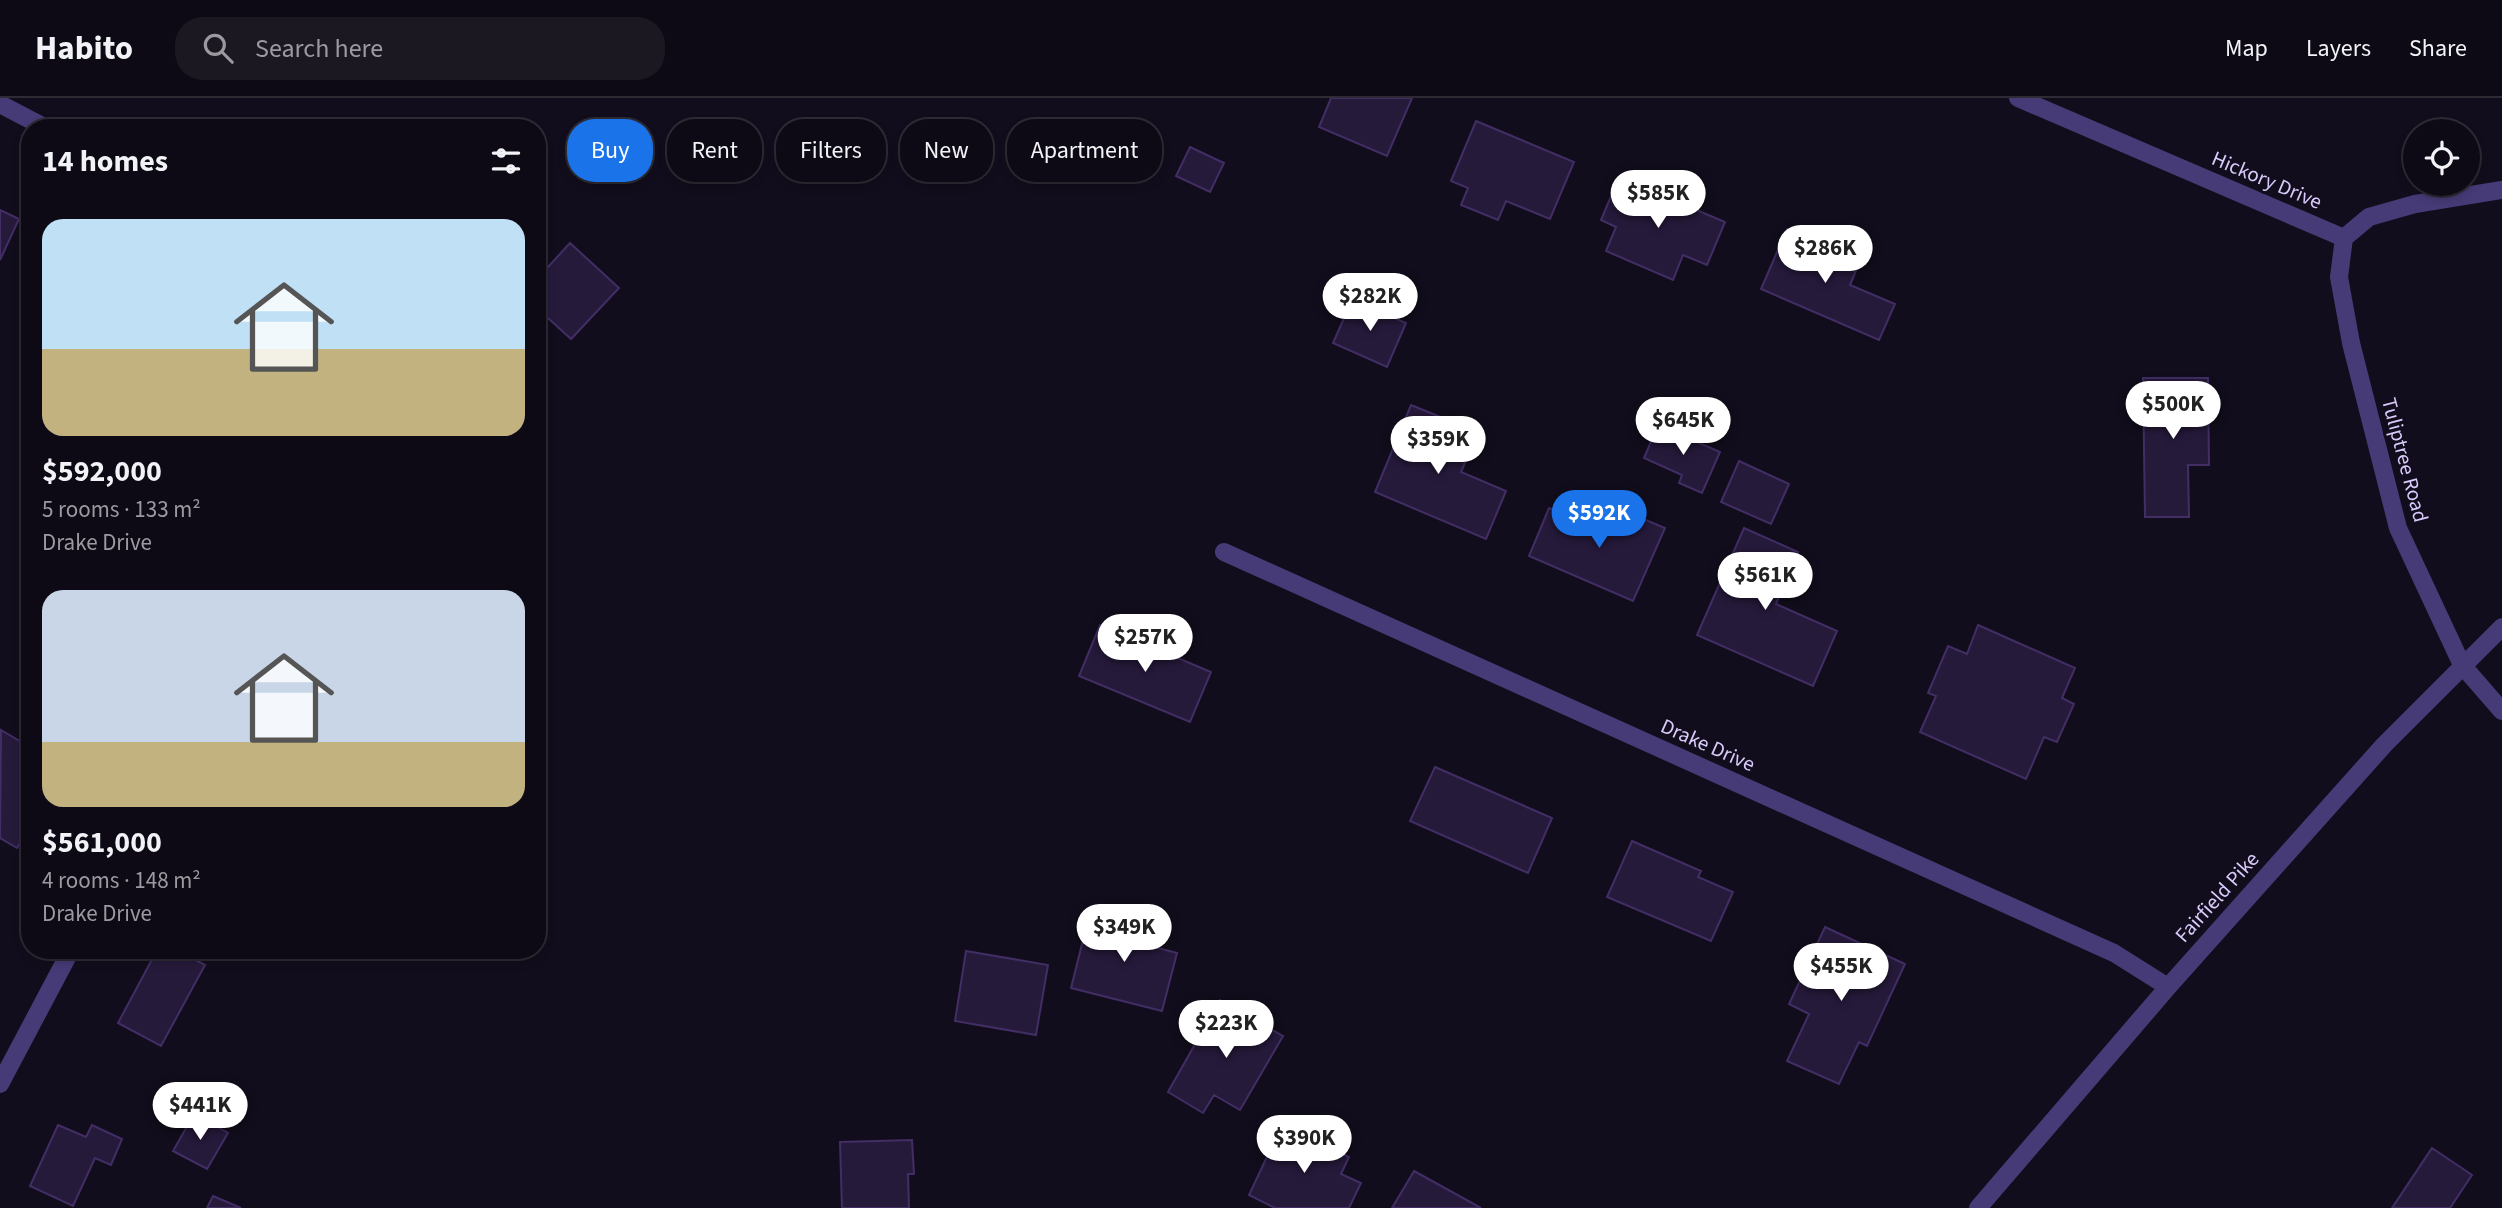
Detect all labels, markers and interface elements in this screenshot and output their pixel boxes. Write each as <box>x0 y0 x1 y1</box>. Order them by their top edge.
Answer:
search box <box>175 17 665 80</box>
text: Habito <box>35 25 133 72</box>
icon: search <box>199 29 237 67</box>
text: Search here <box>255 30 383 67</box>
text: Map <box>2225 31 2268 66</box>
text: Layers <box>2306 31 2371 66</box>
text: Share <box>2409 31 2467 66</box>
chip: Buy <box>567 119 653 182</box>
chip: Rent <box>667 119 762 182</box>
chip: Filters <box>776 119 886 182</box>
chip: New <box>900 119 993 182</box>
chip: Apartment <box>1007 119 1162 182</box>
map controls <box>2403 119 2480 196</box>
button: locate <box>2403 119 2480 196</box>
text: 14 homes <box>42 140 168 183</box>
icon: filters <box>487 142 525 180</box>
street label: Hickory Drive <box>2207 143 2327 217</box>
pin: $585K <box>1609 170 1707 230</box>
text: $585K <box>1627 176 1689 209</box>
pin: $286K <box>1776 226 1874 285</box>
text: $286K <box>1794 231 1856 264</box>
icon: home <box>221 264 347 390</box>
pin: $282K <box>1321 274 1419 333</box>
text: $282K <box>1339 279 1401 312</box>
pin: $500K <box>2124 382 2222 441</box>
text: $500K <box>2142 387 2204 420</box>
street label: Tuliptree Road <box>2374 394 2436 526</box>
pin: $645K <box>1634 398 1732 457</box>
text: $645K <box>1652 403 1714 436</box>
pin: $359K <box>1389 416 1487 476</box>
text: $359K <box>1407 422 1469 455</box>
text: $592,000 <box>42 450 162 493</box>
pin: $592K <box>1550 490 1648 550</box>
text: 5 rooms · 133 m² <box>42 493 201 526</box>
text: $592K <box>1568 496 1630 529</box>
text: Drake Drive <box>42 526 152 559</box>
pin: $561K <box>1716 552 1814 612</box>
text: $561K <box>1734 558 1796 591</box>
pin: $257K <box>1096 614 1194 674</box>
text: $257K <box>1114 620 1176 653</box>
icon: home <box>221 635 347 761</box>
street label: Drake Drive <box>1656 711 1760 779</box>
text: $561,000 <box>42 821 162 864</box>
street label: Fairfield Pike <box>2168 845 2266 949</box>
text: 4 rooms · 148 m² <box>42 864 201 897</box>
text: Drake Drive <box>42 897 152 930</box>
pin: $349K <box>1075 904 1173 964</box>
text: $349K <box>1093 910 1155 943</box>
pin: $455K <box>1792 944 1890 1003</box>
text: $455K <box>1810 949 1872 982</box>
pin: $223K <box>1177 1000 1275 1060</box>
text: $223K <box>1195 1006 1257 1039</box>
pin: $441K <box>151 1082 249 1142</box>
text: $441K <box>169 1088 231 1121</box>
pin: $390K <box>1255 1116 1353 1175</box>
text: $390K <box>1273 1121 1335 1154</box>

